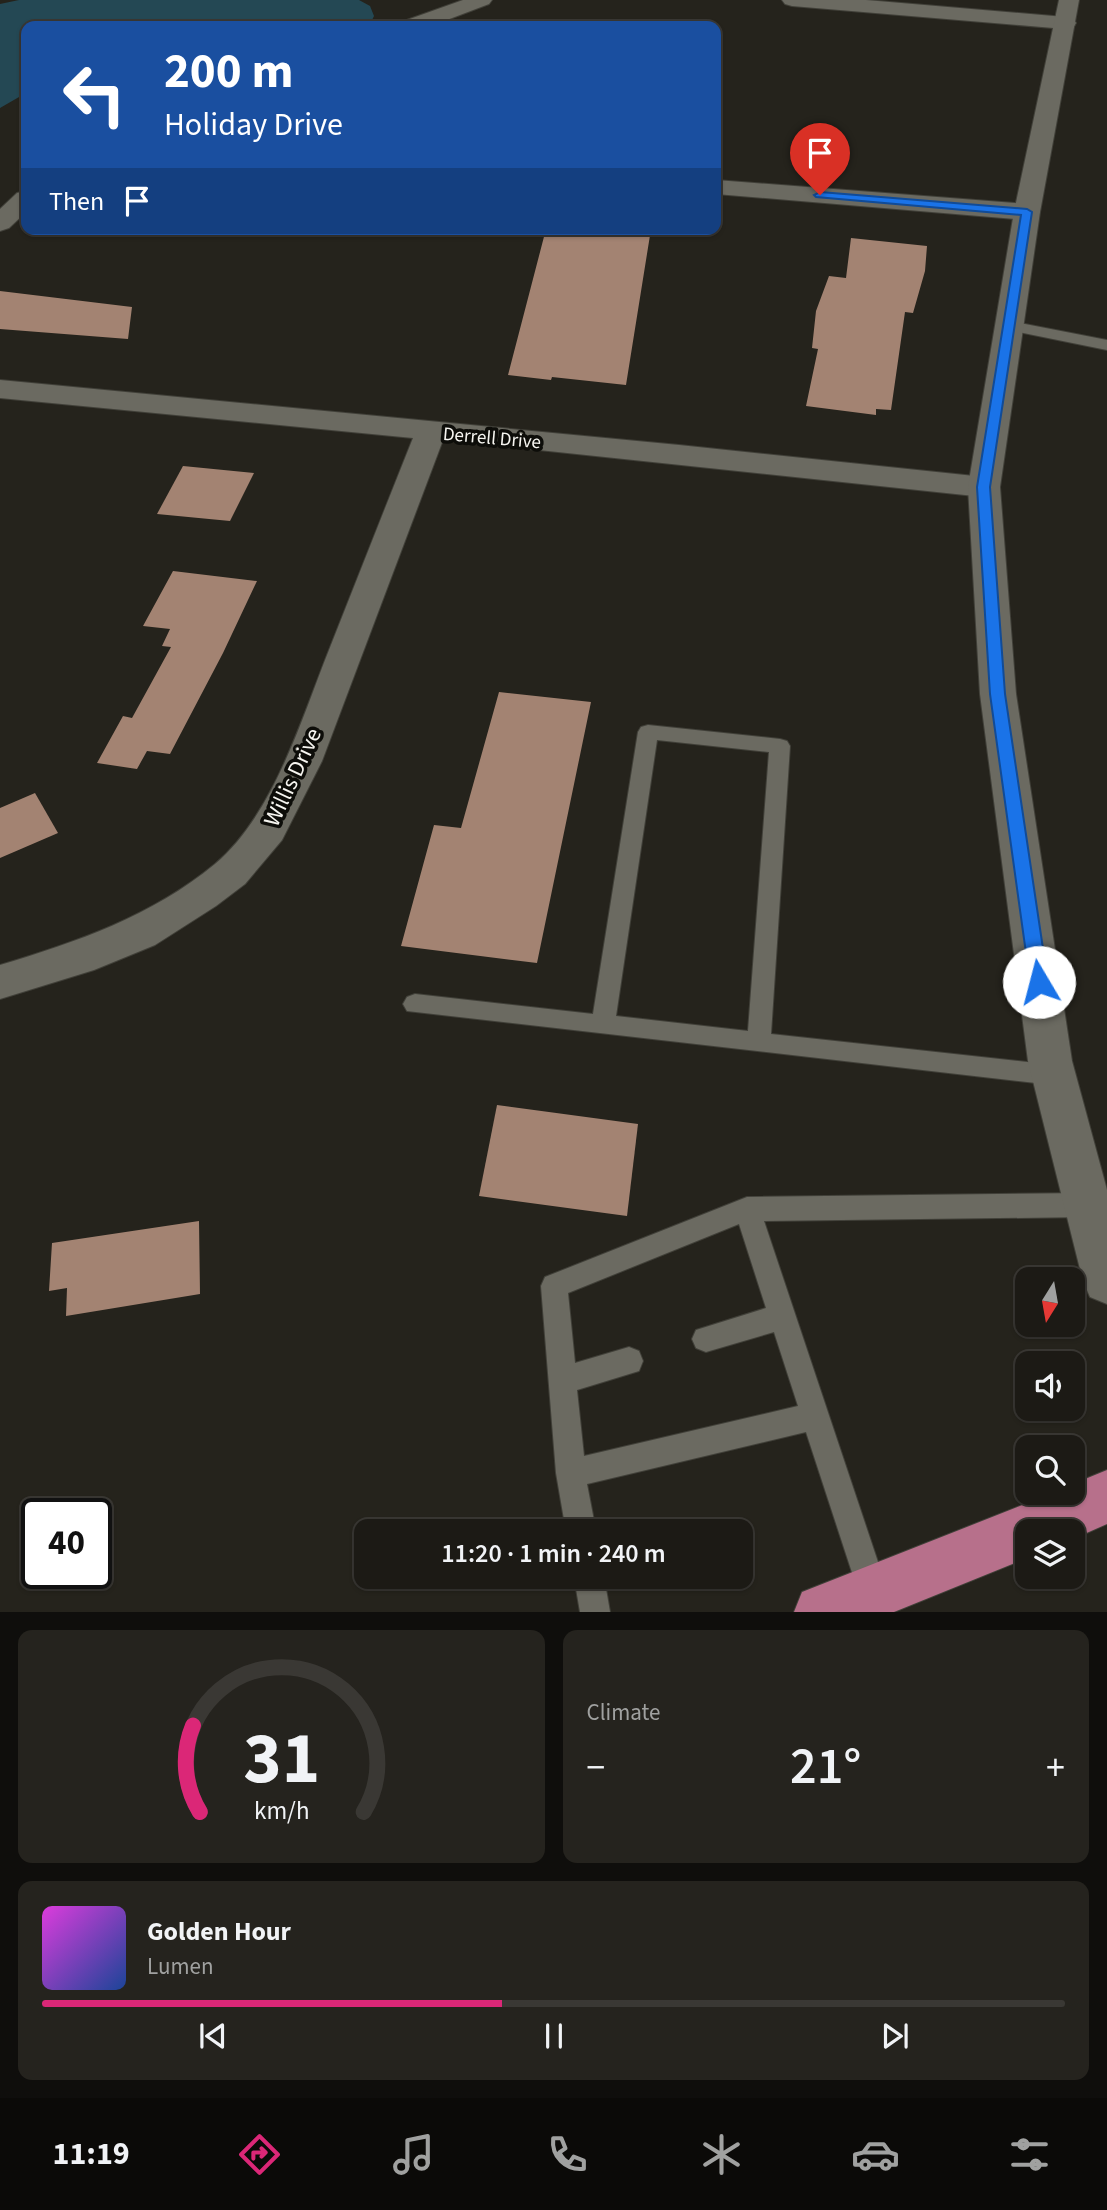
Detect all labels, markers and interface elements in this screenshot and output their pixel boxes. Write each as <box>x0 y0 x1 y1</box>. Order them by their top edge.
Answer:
text: 200 m <box>164 37 293 107</box>
icon: left <box>49 49 140 140</box>
text: Holiday Drive <box>164 102 343 148</box>
pin <box>790 123 850 195</box>
icon: arrive <box>801 134 839 172</box>
icon: arrive <box>118 182 156 220</box>
text: Then <box>49 183 104 220</box>
street label: Derrell Drive <box>442 421 542 456</box>
street label: Willis Drive <box>255 723 330 832</box>
position arrow <box>1002 945 1076 1019</box>
north arrow <box>1015 1267 1085 1337</box>
map controls <box>1015 1267 1085 1589</box>
button: sound <box>1015 1351 1085 1421</box>
button: search <box>1015 1435 1085 1505</box>
speed limit sign: 40 <box>21 1498 112 1589</box>
button: layers <box>1015 1519 1085 1589</box>
text: 11:20 · 1 min · 240 m <box>441 1535 666 1572</box>
text: Climate <box>587 1696 660 1729</box>
text: 31 <box>243 1708 320 1812</box>
text: 21° <box>790 1730 861 1804</box>
text: − <box>587 1741 605 1795</box>
text: + <box>1046 1741 1065 1795</box>
text: km/h <box>254 1793 309 1829</box>
text: Golden Hour <box>147 1913 291 1950</box>
text: Lumen <box>147 1950 214 1983</box>
icon: previous <box>194 2017 232 2055</box>
icon: pause <box>535 2017 573 2055</box>
icon: next <box>876 2017 914 2055</box>
icon: directions <box>235 2130 284 2179</box>
icon: music <box>389 2130 438 2179</box>
icon: phone <box>543 2130 592 2179</box>
icon: climate <box>697 2130 746 2179</box>
icon: car <box>851 2130 900 2179</box>
icon: filters <box>1005 2130 1054 2179</box>
text: 11:19 <box>53 2131 130 2177</box>

